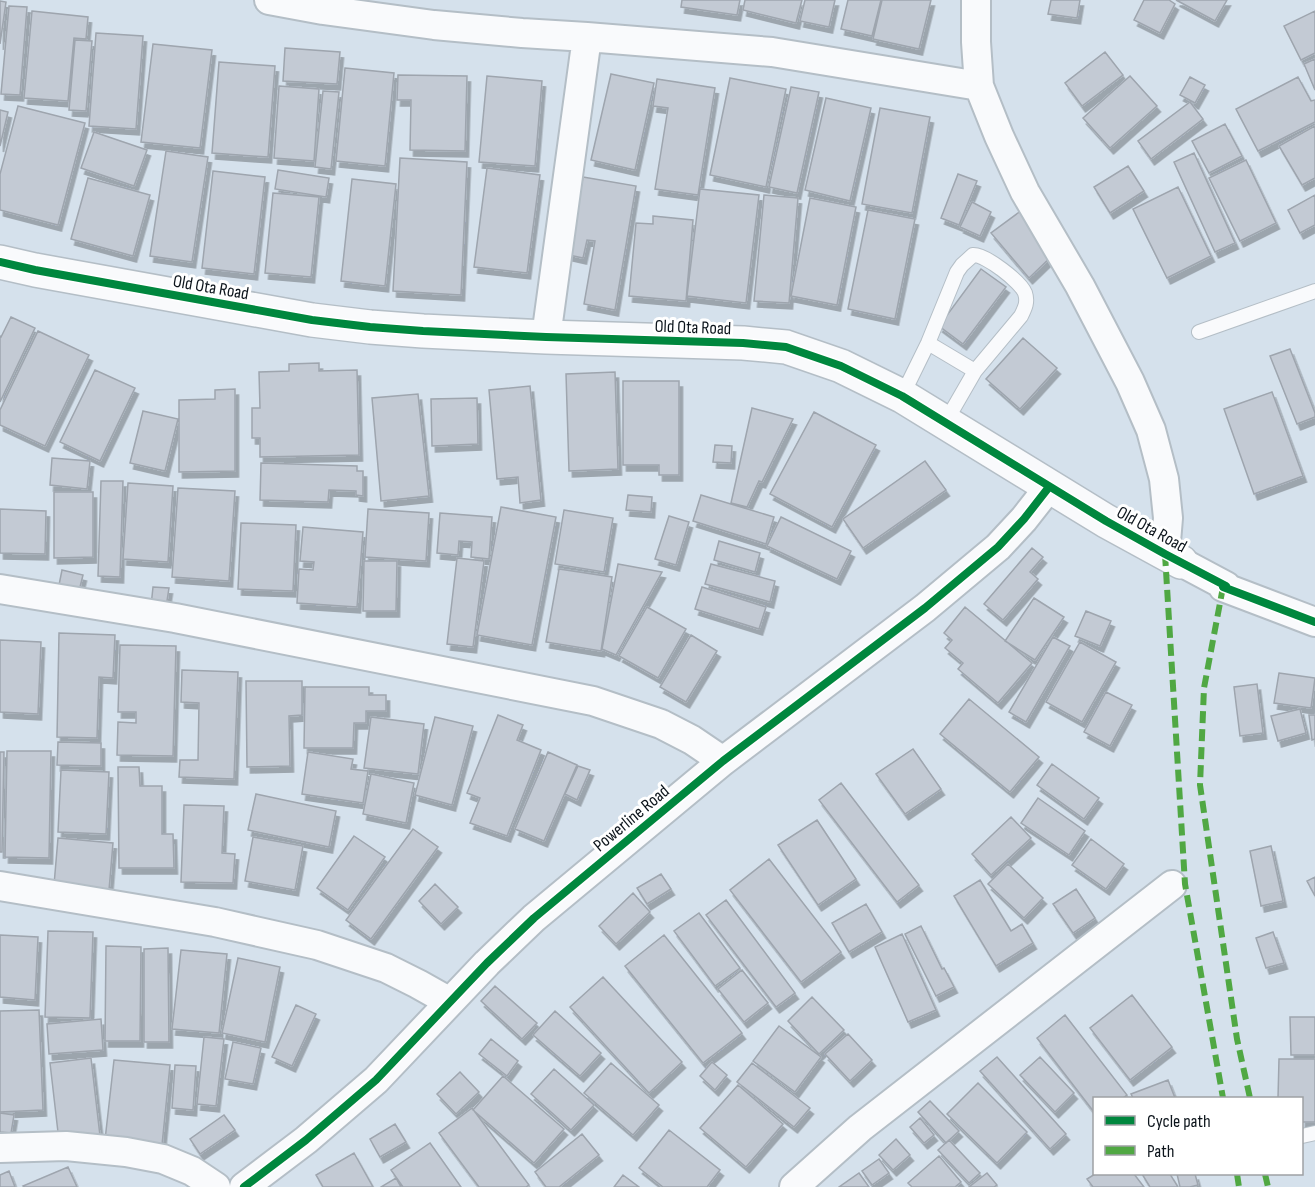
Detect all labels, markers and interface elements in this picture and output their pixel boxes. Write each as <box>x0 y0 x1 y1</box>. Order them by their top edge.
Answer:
street label: Old Ota Road <box>171 270 250 304</box>
street label: Old Ota Road <box>654 316 732 339</box>
street label: Old Ota Road <box>1113 502 1190 557</box>
street label: Powerline Road <box>589 781 673 856</box>
legend <box>1093 1097 1303 1175</box>
text: Cycle path <box>1147 1111 1211 1132</box>
text: Path <box>1147 1141 1175 1162</box>

